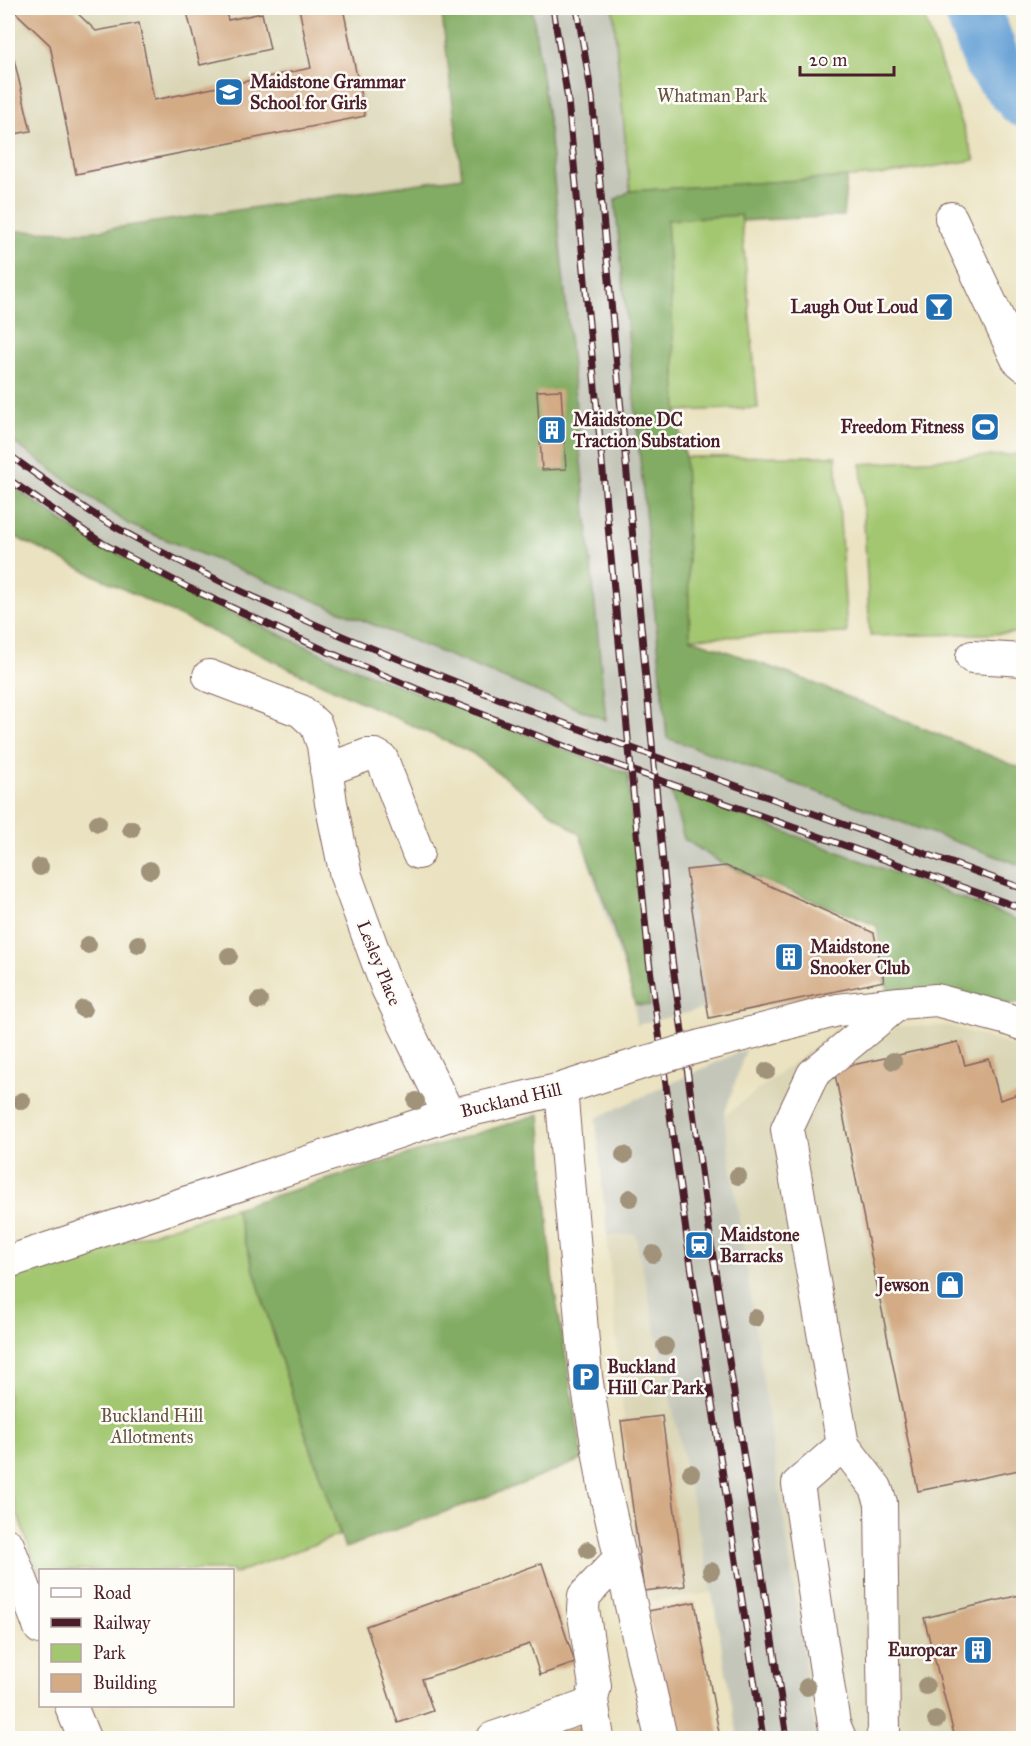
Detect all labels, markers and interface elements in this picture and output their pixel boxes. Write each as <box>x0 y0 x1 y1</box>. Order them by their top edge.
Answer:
scale bar <box>800 39 894 77</box>
text: 20 m <box>809 49 847 71</box>
place label: Maidstone Grammar School for Girls <box>250 71 407 114</box>
school or university icon: Maidstone Grammar School for Girls <box>213 76 245 108</box>
park label: Whatman Park <box>657 85 768 107</box>
bar icon: Laugh Out Loud <box>923 291 955 323</box>
place label: Laugh Out Loud <box>791 296 919 319</box>
place label: Maidstone DC Traction Substation <box>572 409 721 452</box>
sports icon: Freedom Fitness <box>969 411 1001 443</box>
building icon: Maidstone DC Traction Substation <box>536 414 568 446</box>
place label: Freedom Fitness <box>840 416 964 438</box>
street label: Lesley Place <box>352 917 406 1009</box>
place label: Maidstone Snooker Club <box>810 936 910 979</box>
building icon: Maidstone Snooker Club <box>773 941 805 973</box>
street label: Buckland Hill <box>458 1078 564 1122</box>
place label: Maidstone Barracks <box>720 1224 800 1267</box>
station icon: Maidstone Barracks <box>683 1229 715 1261</box>
shop icon: Jewson <box>934 1269 966 1301</box>
place label: Jewson <box>875 1274 929 1297</box>
place label: Buckland Hill Car Park <box>607 1356 705 1399</box>
parking icon: Buckland Hill Car Park <box>570 1361 602 1393</box>
park label: Buckland Hill Allotments <box>101 1405 204 1448</box>
legend <box>39 1569 234 1707</box>
text: Road <box>93 1582 131 1604</box>
text: Railway <box>93 1612 151 1634</box>
building icon: Europcar <box>962 1634 994 1666</box>
place label: Europcar <box>888 1639 958 1662</box>
text: Park <box>93 1642 126 1664</box>
text: Building <box>93 1672 157 1695</box>

